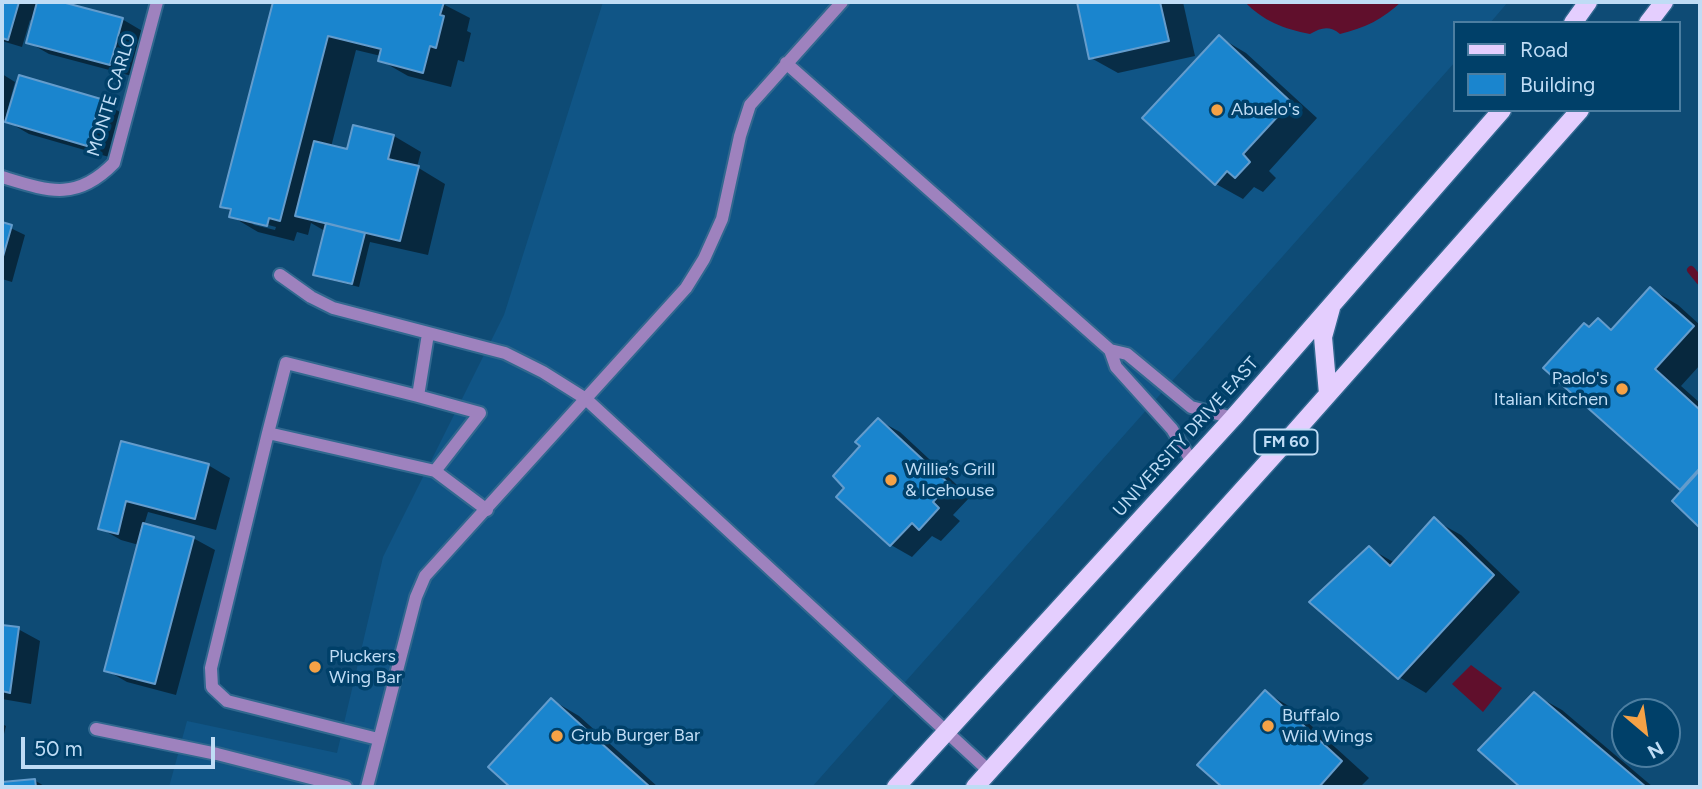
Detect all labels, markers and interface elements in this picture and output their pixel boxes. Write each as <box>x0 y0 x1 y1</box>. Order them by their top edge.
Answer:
legend <box>1454 21 1681 112</box>
street label: MONTE CARLO <box>83 31 141 159</box>
text: Road <box>1520 37 1568 62</box>
text: Building <box>1520 72 1595 97</box>
place label: Abuelo's <box>1231 99 1300 121</box>
marker: Abuelo's <box>1209 102 1225 118</box>
street label: UNIVERSITY DRIVE EAST <box>1109 353 1263 521</box>
place label: Paolo's Italian Kitchen <box>1494 368 1608 410</box>
marker: Paolo's Italian Kitchen <box>1614 381 1630 397</box>
road number: FM 60 <box>1254 430 1318 454</box>
place label: Willie’s Grill & Icehouse <box>905 459 995 502</box>
marker: Willie’s Grill & Icehouse <box>883 472 899 488</box>
place label: Pluckers Wing Bar <box>329 646 402 688</box>
marker: Pluckers Wing Bar <box>307 659 323 675</box>
north arrow <box>1611 698 1681 768</box>
place label: Buffalo Wild Wings <box>1282 705 1373 748</box>
marker: Buffalo Wild Wings <box>1260 718 1276 734</box>
scale bar <box>24 722 219 766</box>
place label: Grub Burger Bar <box>571 725 700 747</box>
marker: Grub Burger Bar <box>549 728 565 744</box>
text: 50 m <box>34 736 83 761</box>
text: N <box>1643 736 1667 764</box>

